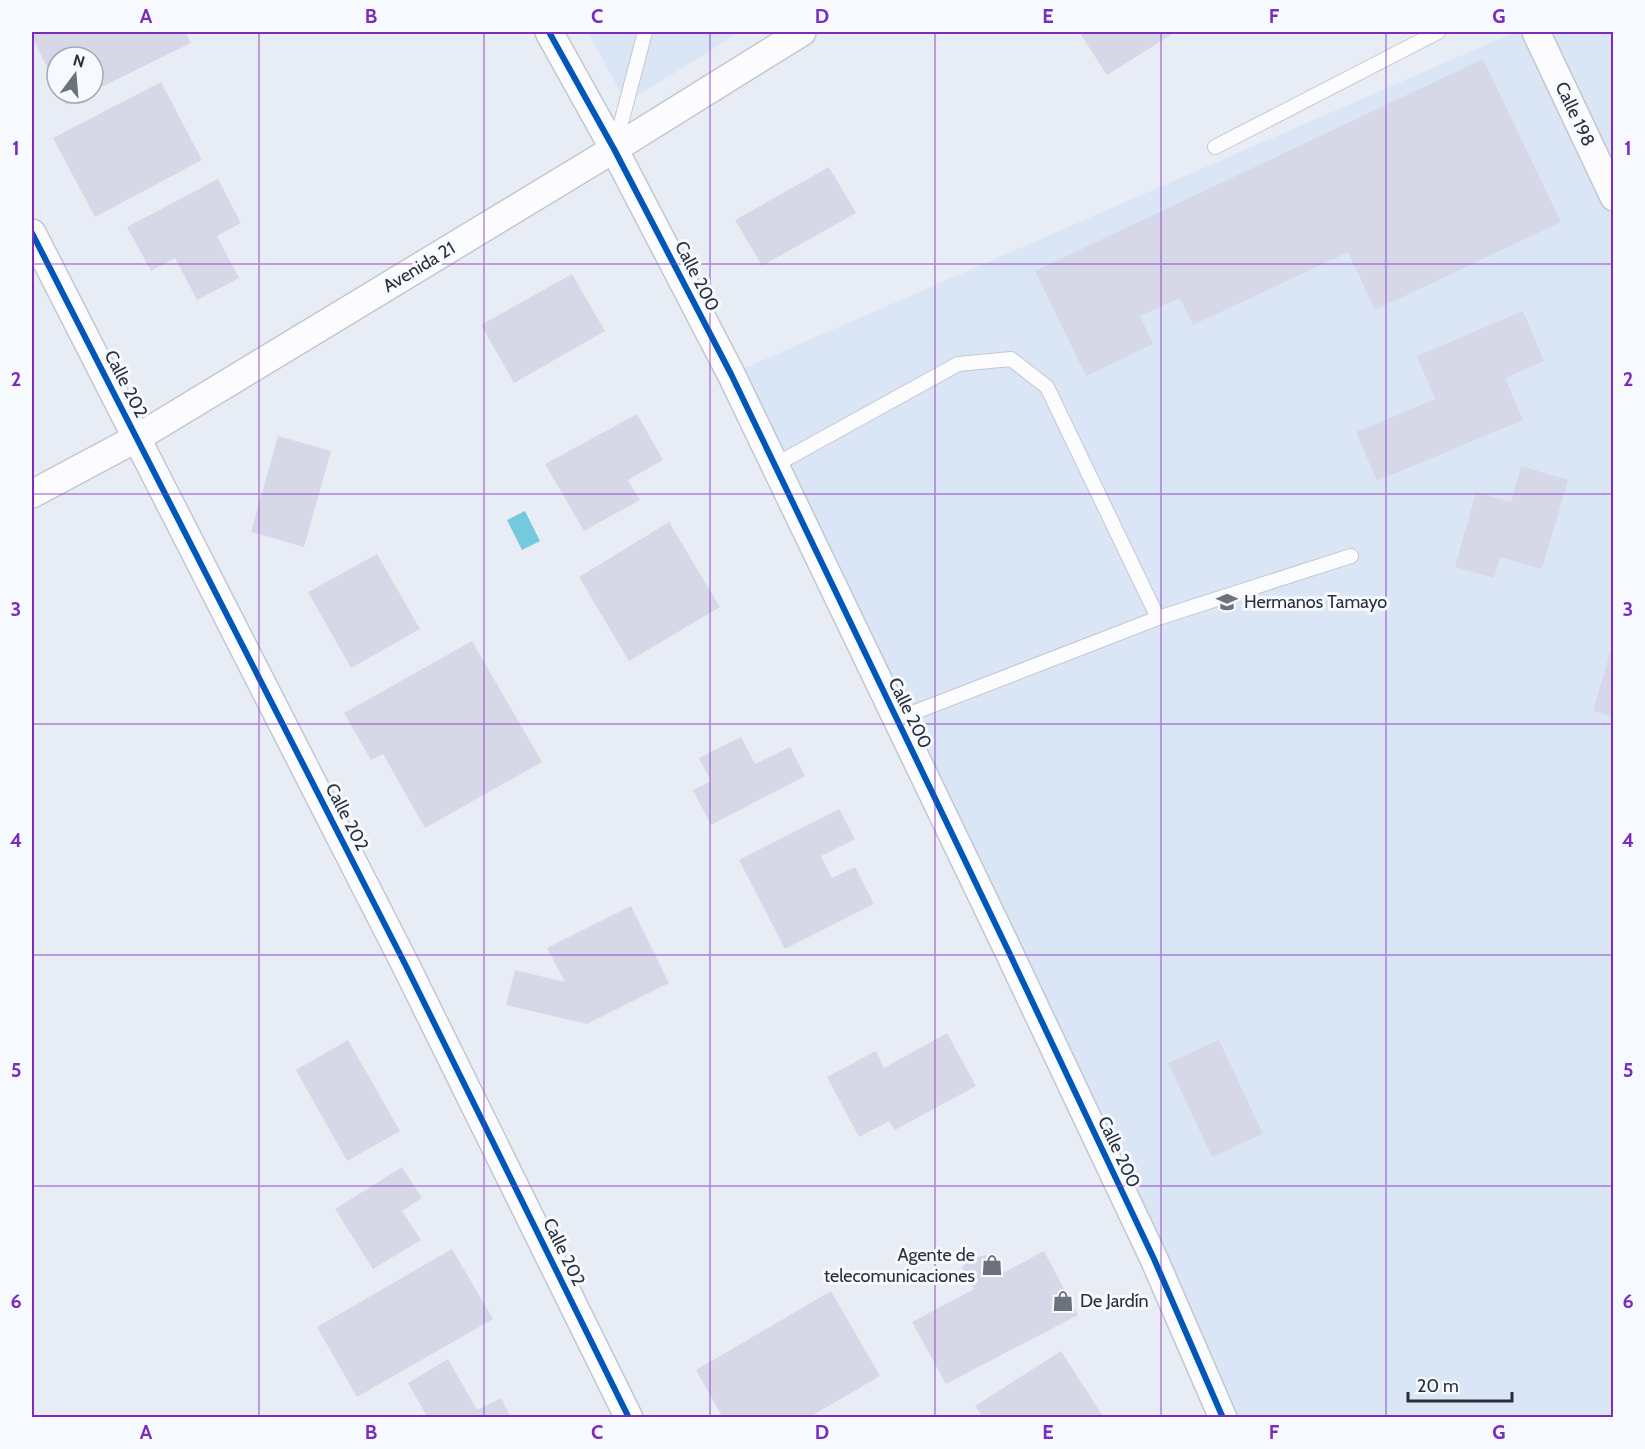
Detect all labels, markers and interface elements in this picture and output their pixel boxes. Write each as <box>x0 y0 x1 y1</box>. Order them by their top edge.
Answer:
text: A <box>140 4 153 28</box>
text: B <box>365 4 377 28</box>
text: C <box>591 4 603 28</box>
text: D <box>815 4 829 28</box>
text: E <box>1042 4 1054 28</box>
text: F <box>1269 4 1280 28</box>
text: G <box>1492 4 1506 28</box>
north arrow <box>45 45 105 105</box>
text: N <box>71 50 87 72</box>
street label: Calle 198 <box>1551 78 1599 150</box>
text: 1 <box>12 136 20 160</box>
text: 1 <box>1624 136 1632 160</box>
street label: Avenida 21 <box>379 237 459 297</box>
street label: Calle 200 <box>670 237 724 315</box>
street label: Calle 202 <box>100 347 152 421</box>
text: 2 <box>11 367 21 391</box>
text: 2 <box>1623 367 1633 391</box>
school or university icon: Hermanos Tamayo <box>1215 590 1239 614</box>
place label: Hermanos Tamayo <box>1244 591 1387 613</box>
text: 3 <box>11 597 21 621</box>
text: 3 <box>1623 597 1633 621</box>
street label: Calle 200 <box>883 674 937 752</box>
street label: Calle 202 <box>321 780 373 854</box>
text: 4 <box>10 828 22 852</box>
text: 4 <box>1622 828 1634 852</box>
text: 5 <box>11 1058 21 1082</box>
text: 5 <box>1623 1058 1633 1082</box>
street label: Calle 200 <box>1093 1113 1145 1191</box>
street label: Calle 202 <box>538 1214 590 1290</box>
place label: Agente de telecomunicaciones <box>824 1244 975 1287</box>
shop icon: Agente de telecomunicaciones <box>980 1253 1004 1277</box>
text: 6 <box>10 1289 22 1313</box>
shop icon: De Jardín <box>1051 1289 1075 1313</box>
text: 6 <box>1622 1289 1634 1313</box>
place label: De Jardín <box>1080 1290 1149 1312</box>
scale bar <box>1408 1365 1512 1403</box>
text: 20 m <box>1417 1375 1459 1397</box>
text: A <box>140 1420 153 1444</box>
text: B <box>365 1420 377 1444</box>
text: C <box>591 1420 603 1444</box>
text: D <box>815 1420 829 1444</box>
text: E <box>1042 1420 1054 1444</box>
text: F <box>1269 1420 1280 1444</box>
text: G <box>1492 1420 1506 1444</box>

